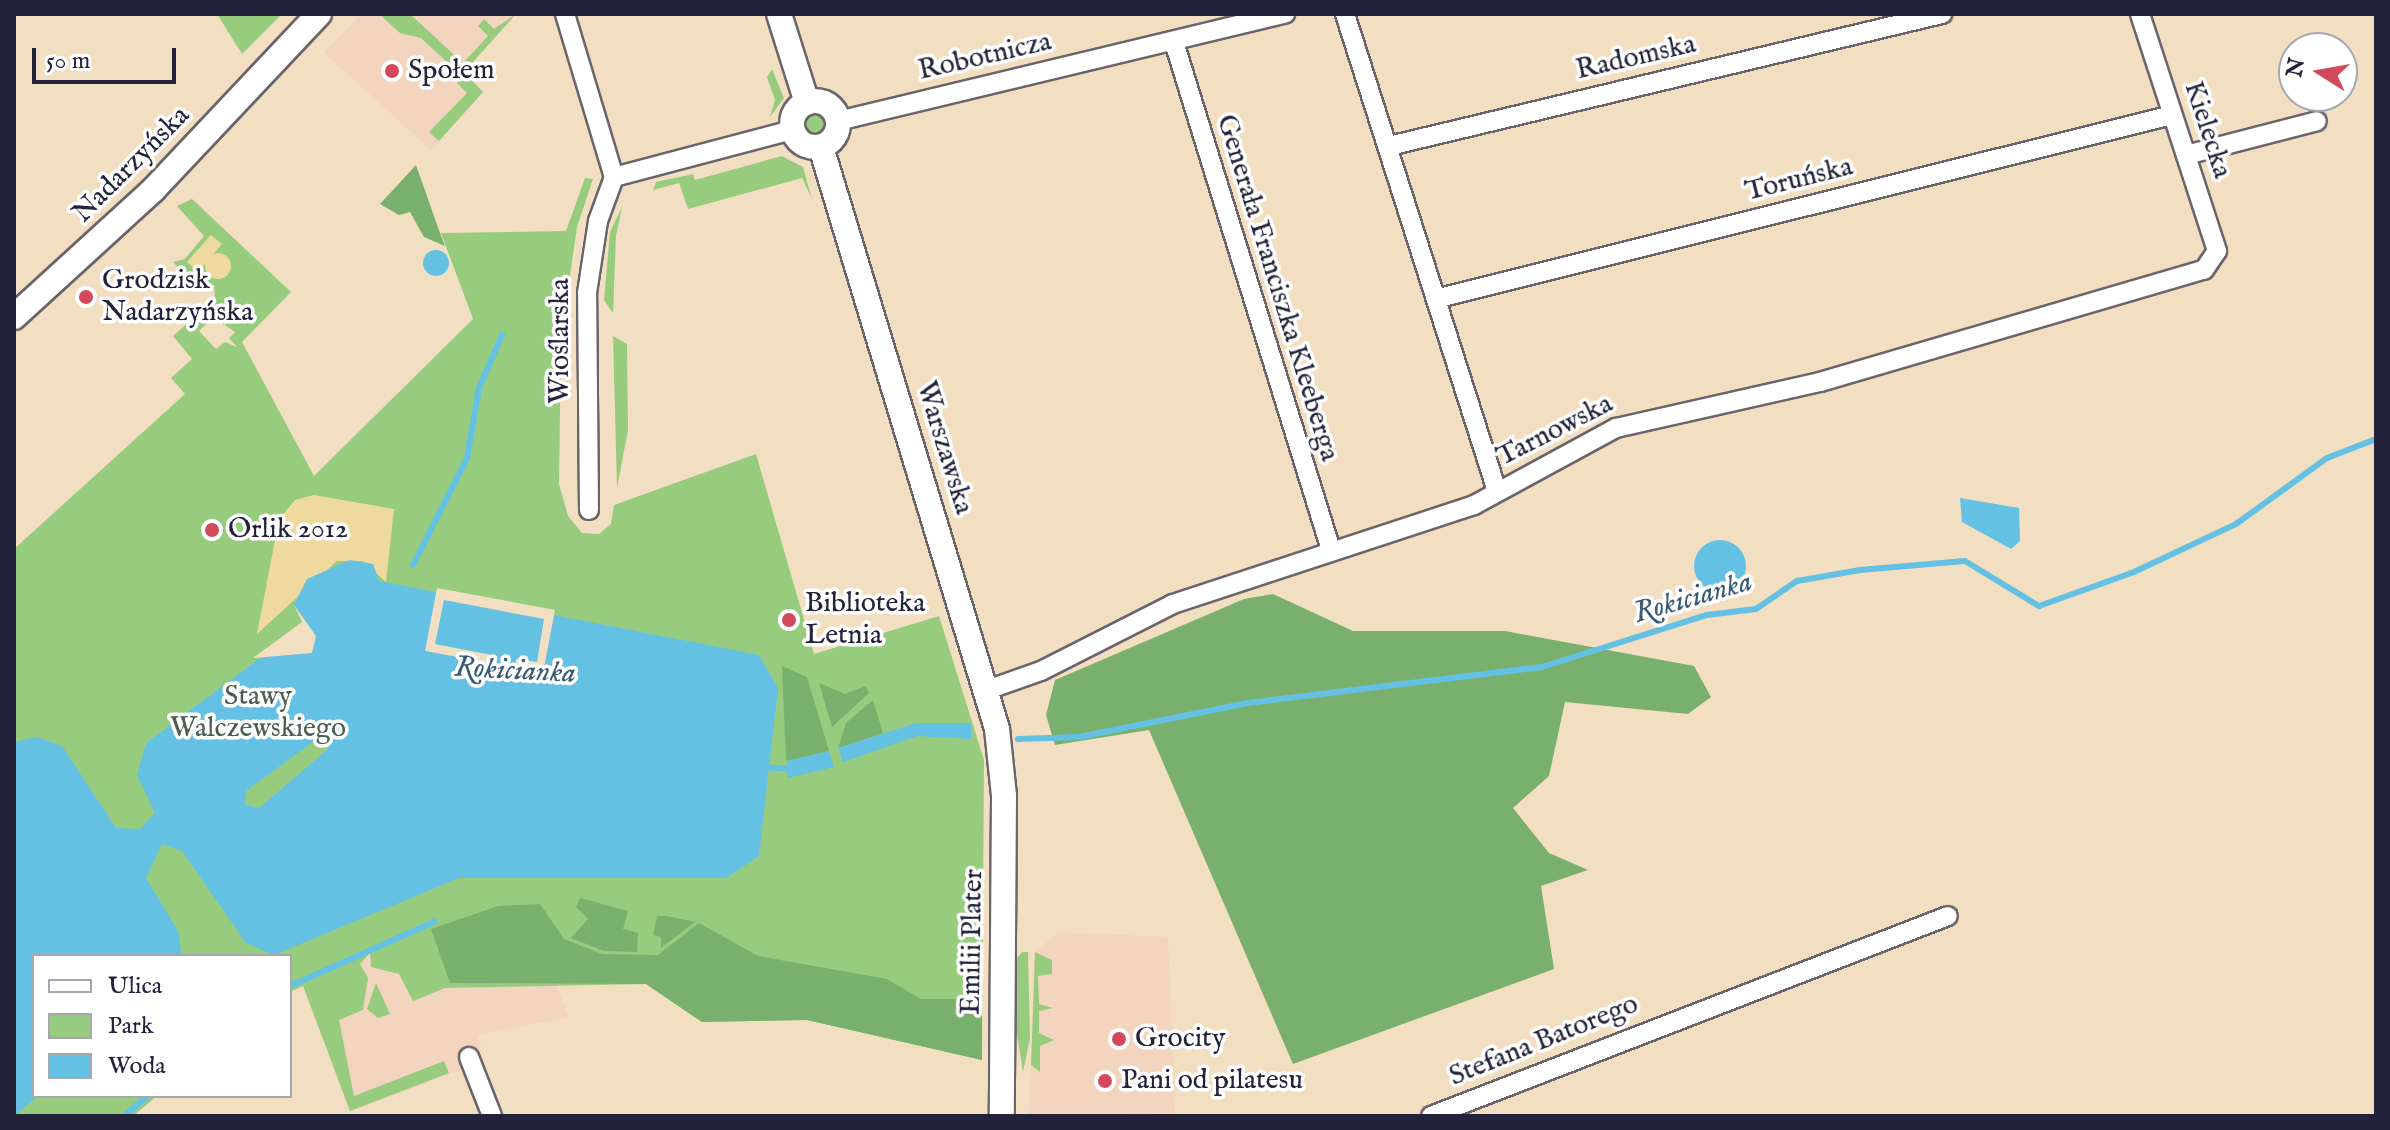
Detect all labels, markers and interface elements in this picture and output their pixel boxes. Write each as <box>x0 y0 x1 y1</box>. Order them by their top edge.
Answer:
street label: Robotnicza <box>915 25 1055 89</box>
street label: Radomska <box>1573 28 1699 88</box>
scale bar <box>36 32 180 82</box>
north arrow <box>2278 32 2358 112</box>
text: 50 m <box>46 46 90 77</box>
place label: Społem <box>408 54 495 88</box>
text: N <box>2281 56 2312 80</box>
marker: Społem <box>383 62 401 80</box>
street label: Kielecka <box>2176 77 2238 183</box>
street label: Nadarzyńska <box>67 100 197 230</box>
street label: Generała Franciszka Kleeberga <box>1208 111 1346 465</box>
street label: Toruńska <box>1742 150 1856 210</box>
place label: Grodzisk Nadarzyńska <box>102 264 253 330</box>
street label: Wioślarska <box>544 278 578 404</box>
marker: Grodzisk Nadarzyńska <box>77 288 95 306</box>
street label: Warszawska <box>908 378 980 518</box>
street label: Tarnowska <box>1491 388 1619 474</box>
place label: Orlik 2012 <box>228 513 348 547</box>
marker: Orlik 2012 <box>203 521 221 539</box>
water label: Rokicianka <box>1630 564 1756 632</box>
place label: Biblioteka Letnia <box>805 587 925 653</box>
marker: Biblioteka Letnia <box>780 611 798 629</box>
water label: Rokicianka <box>453 650 577 692</box>
park label: Stawy Walczewskiego <box>170 680 346 746</box>
street label: Emilii Plater <box>955 869 991 1015</box>
legend <box>32 954 292 1098</box>
text: Ulica <box>108 971 162 1002</box>
street label: Stefana Batorego <box>1445 988 1643 1094</box>
text: Park <box>108 1011 154 1042</box>
place label: Grocity <box>1135 1022 1225 1056</box>
marker: Grocity <box>1110 1030 1128 1048</box>
text: Woda <box>108 1051 166 1082</box>
place label: Pani od pilatesu <box>1121 1064 1303 1098</box>
marker: Pani od pilatesu <box>1096 1072 1114 1090</box>

